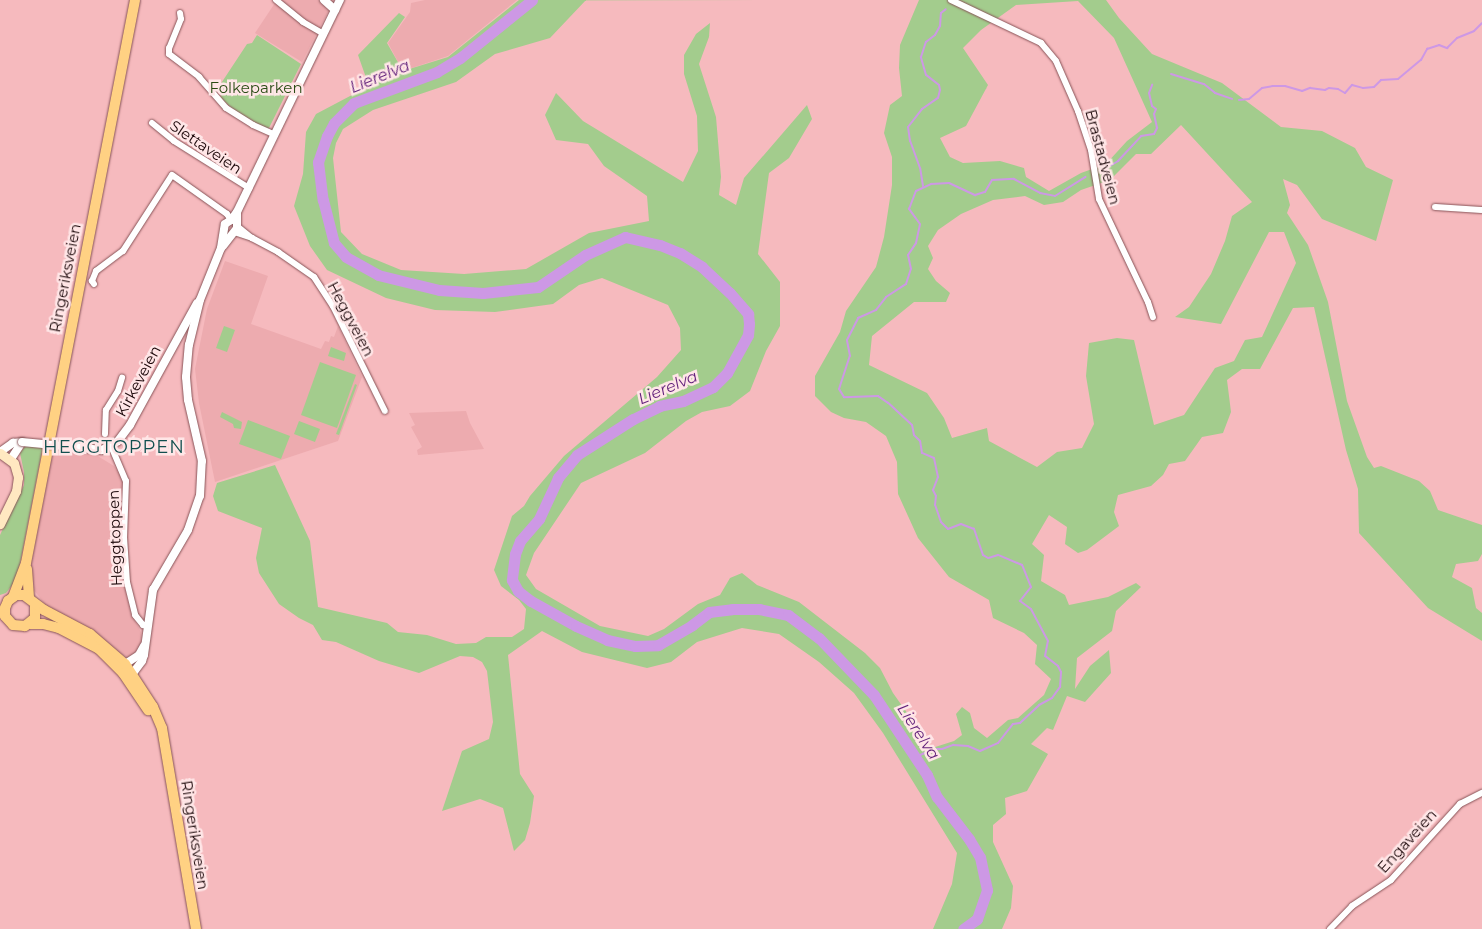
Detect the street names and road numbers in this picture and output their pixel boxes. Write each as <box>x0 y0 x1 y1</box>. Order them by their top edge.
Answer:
street label: Brastadveien <box>1082 107 1124 207</box>
street label: Slettaveien <box>167 116 245 178</box>
street label: Ringeriksveien <box>46 222 84 334</box>
street label: Heggveien <box>324 279 378 359</box>
street label: Kirkeveien <box>112 342 164 420</box>
street label: Heggtoppen <box>104 489 126 587</box>
street label: Ringeriksveien <box>177 779 213 891</box>
street label: Engaveien <box>1374 805 1440 877</box>

